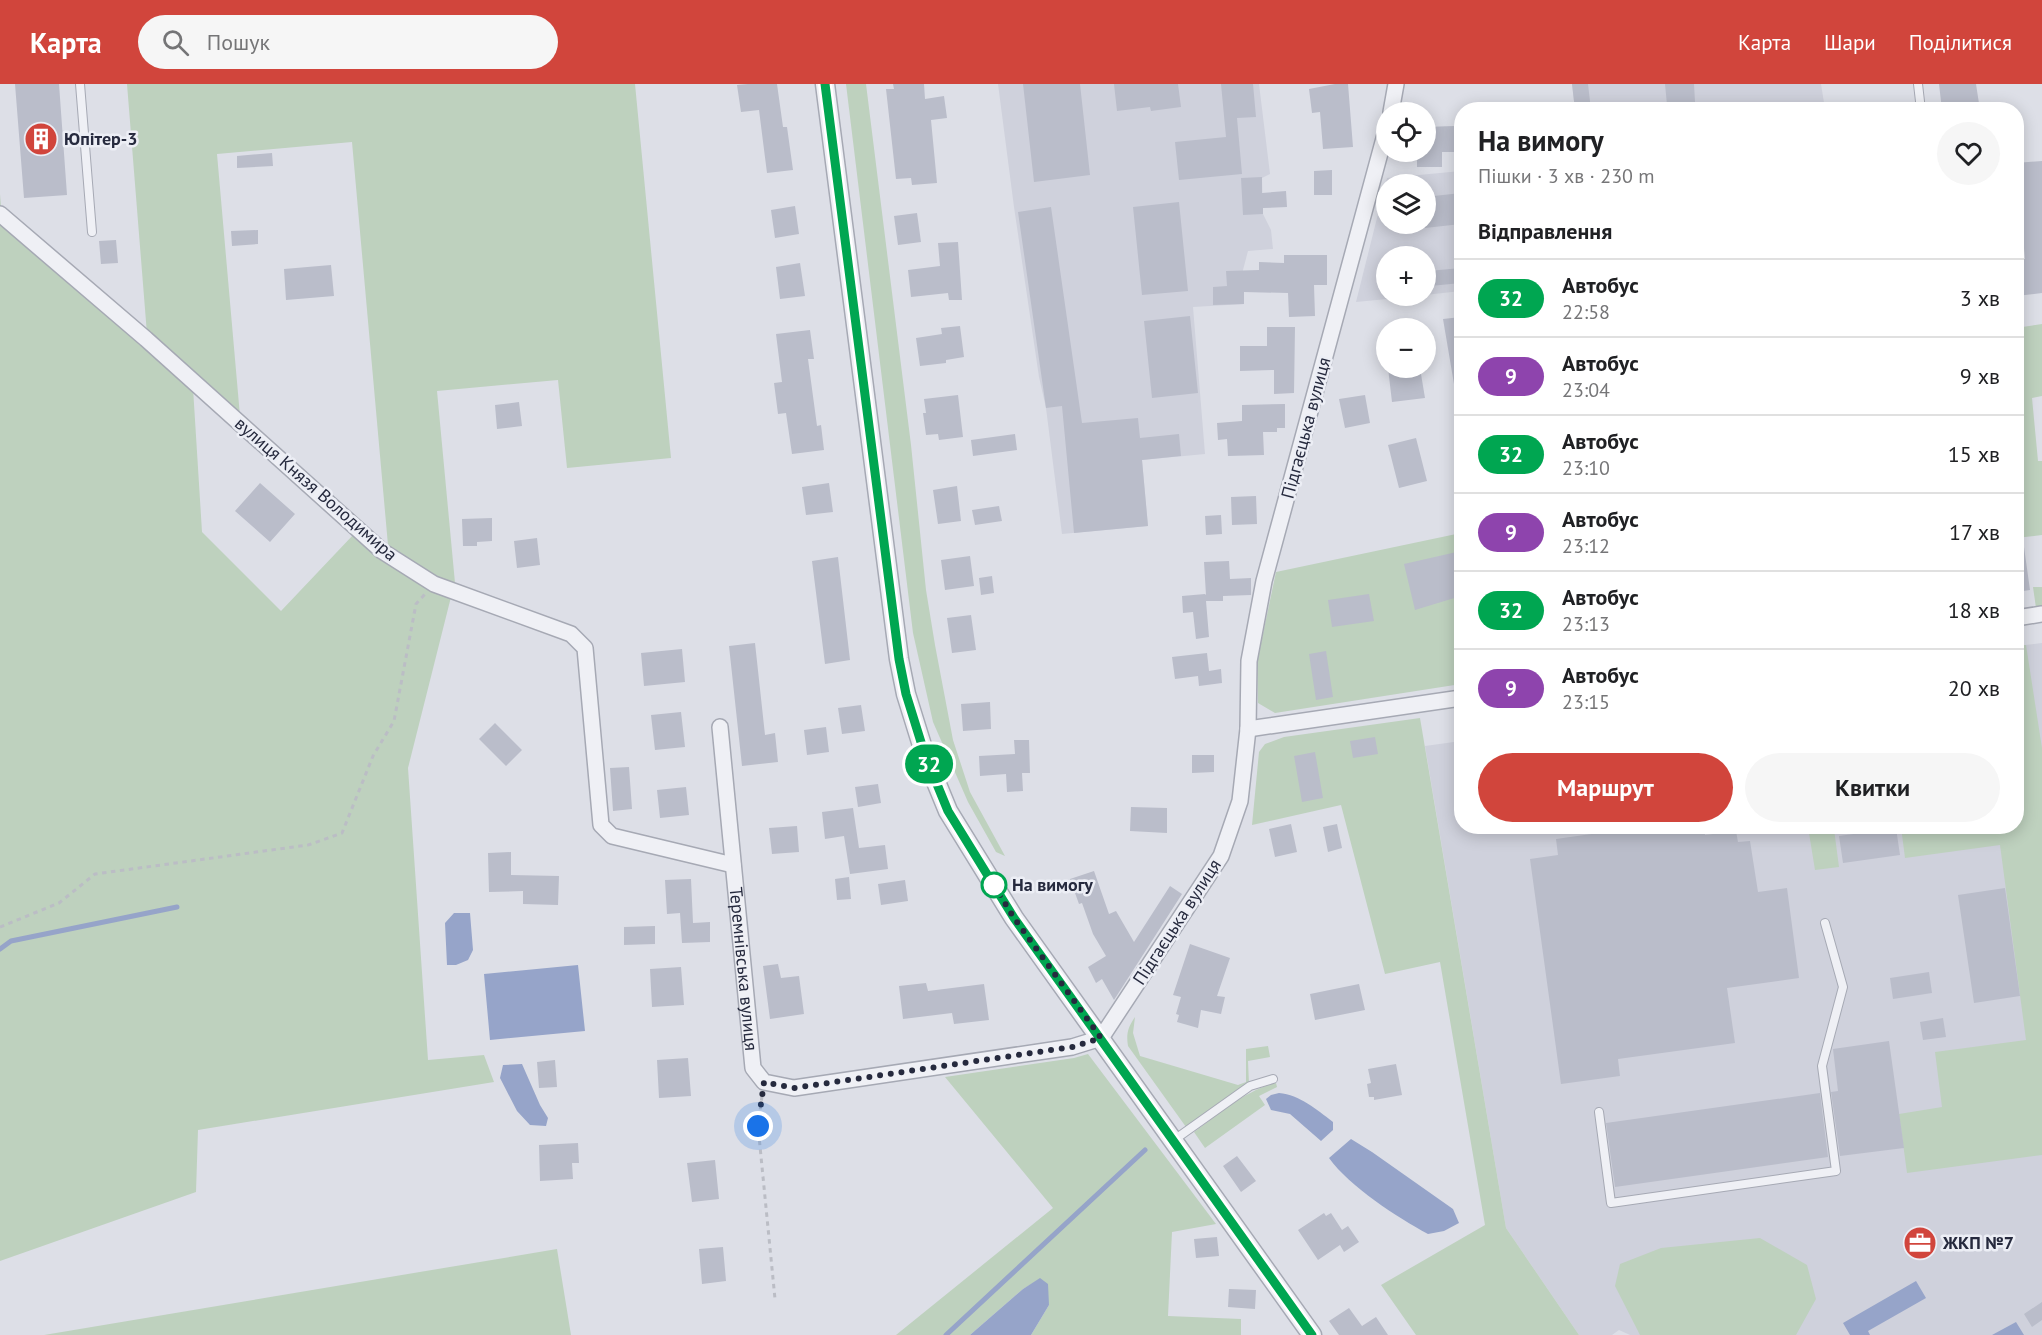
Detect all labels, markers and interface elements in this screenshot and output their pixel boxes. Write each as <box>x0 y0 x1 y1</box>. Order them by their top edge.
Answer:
search box <box>138 15 558 69</box>
text: Карта <box>30 24 102 61</box>
icon: search <box>159 26 192 59</box>
text: Пошук <box>207 28 270 56</box>
text: Карта <box>1738 29 1791 56</box>
text: Шари <box>1824 29 1876 56</box>
text: Поділитися <box>1909 29 2012 56</box>
map controls <box>1376 102 1436 378</box>
button: locate <box>1376 102 1436 162</box>
building icon: Юпітер-3 <box>23 121 59 157</box>
text: На вимогу <box>1478 122 1604 159</box>
button: heart <box>1937 122 2000 185</box>
place label: Юпітер-3 <box>64 127 138 150</box>
text: Пішки · 3 хв · 230 m <box>1478 163 1655 189</box>
button: layers <box>1376 174 1436 234</box>
text: Відправлення <box>1478 217 1612 245</box>
button: + <box>1376 246 1436 306</box>
text: Автобус <box>1562 271 1639 299</box>
text: 3 хв <box>1960 284 2000 312</box>
text: 32 <box>1499 285 1523 312</box>
text: 22:58 <box>1562 299 1610 325</box>
button: − <box>1376 318 1436 378</box>
text: Автобус <box>1562 349 1639 377</box>
street label: Підгаєцька вулиця <box>1276 355 1335 501</box>
text: 9 хв <box>1960 362 2000 390</box>
text: 9 <box>1505 363 1517 390</box>
text: 23:04 <box>1562 377 1610 403</box>
street label: вулиця Князя Володимира <box>230 412 402 566</box>
text: Автобус <box>1562 427 1639 455</box>
text: 15 хв <box>1948 440 2000 468</box>
text: 32 <box>1499 441 1523 468</box>
text: 23:10 <box>1562 455 1610 481</box>
text: Автобус <box>1562 505 1639 533</box>
text: 17 хв <box>1949 518 2000 546</box>
text: 9 <box>1505 519 1517 546</box>
text: 23:12 <box>1562 533 1610 559</box>
text: Автобус <box>1562 583 1639 611</box>
text: 18 хв <box>1948 596 2000 624</box>
text: 32 <box>1499 597 1523 624</box>
text: 23:13 <box>1562 611 1610 637</box>
text: Автобус <box>1562 661 1639 689</box>
text: 20 хв <box>1948 674 2000 702</box>
text: 9 <box>1505 675 1517 702</box>
text: 23:15 <box>1562 689 1610 715</box>
line badge: 32 <box>902 744 956 784</box>
text: 32 <box>917 751 941 778</box>
button: Маршрут <box>1478 753 1733 822</box>
button: Квитки <box>1745 753 2000 822</box>
street label: Підгаєцька вулиця <box>1127 854 1226 989</box>
marker: На вимогу <box>981 872 1007 898</box>
place label: На вимогу <box>1012 873 1093 896</box>
street label: Теремнівська вулиця <box>725 886 763 1052</box>
your location <box>743 1111 773 1141</box>
office icon: ЖКП №7 <box>1902 1225 1938 1261</box>
place label: ЖКП №7 <box>1942 1231 2014 1254</box>

